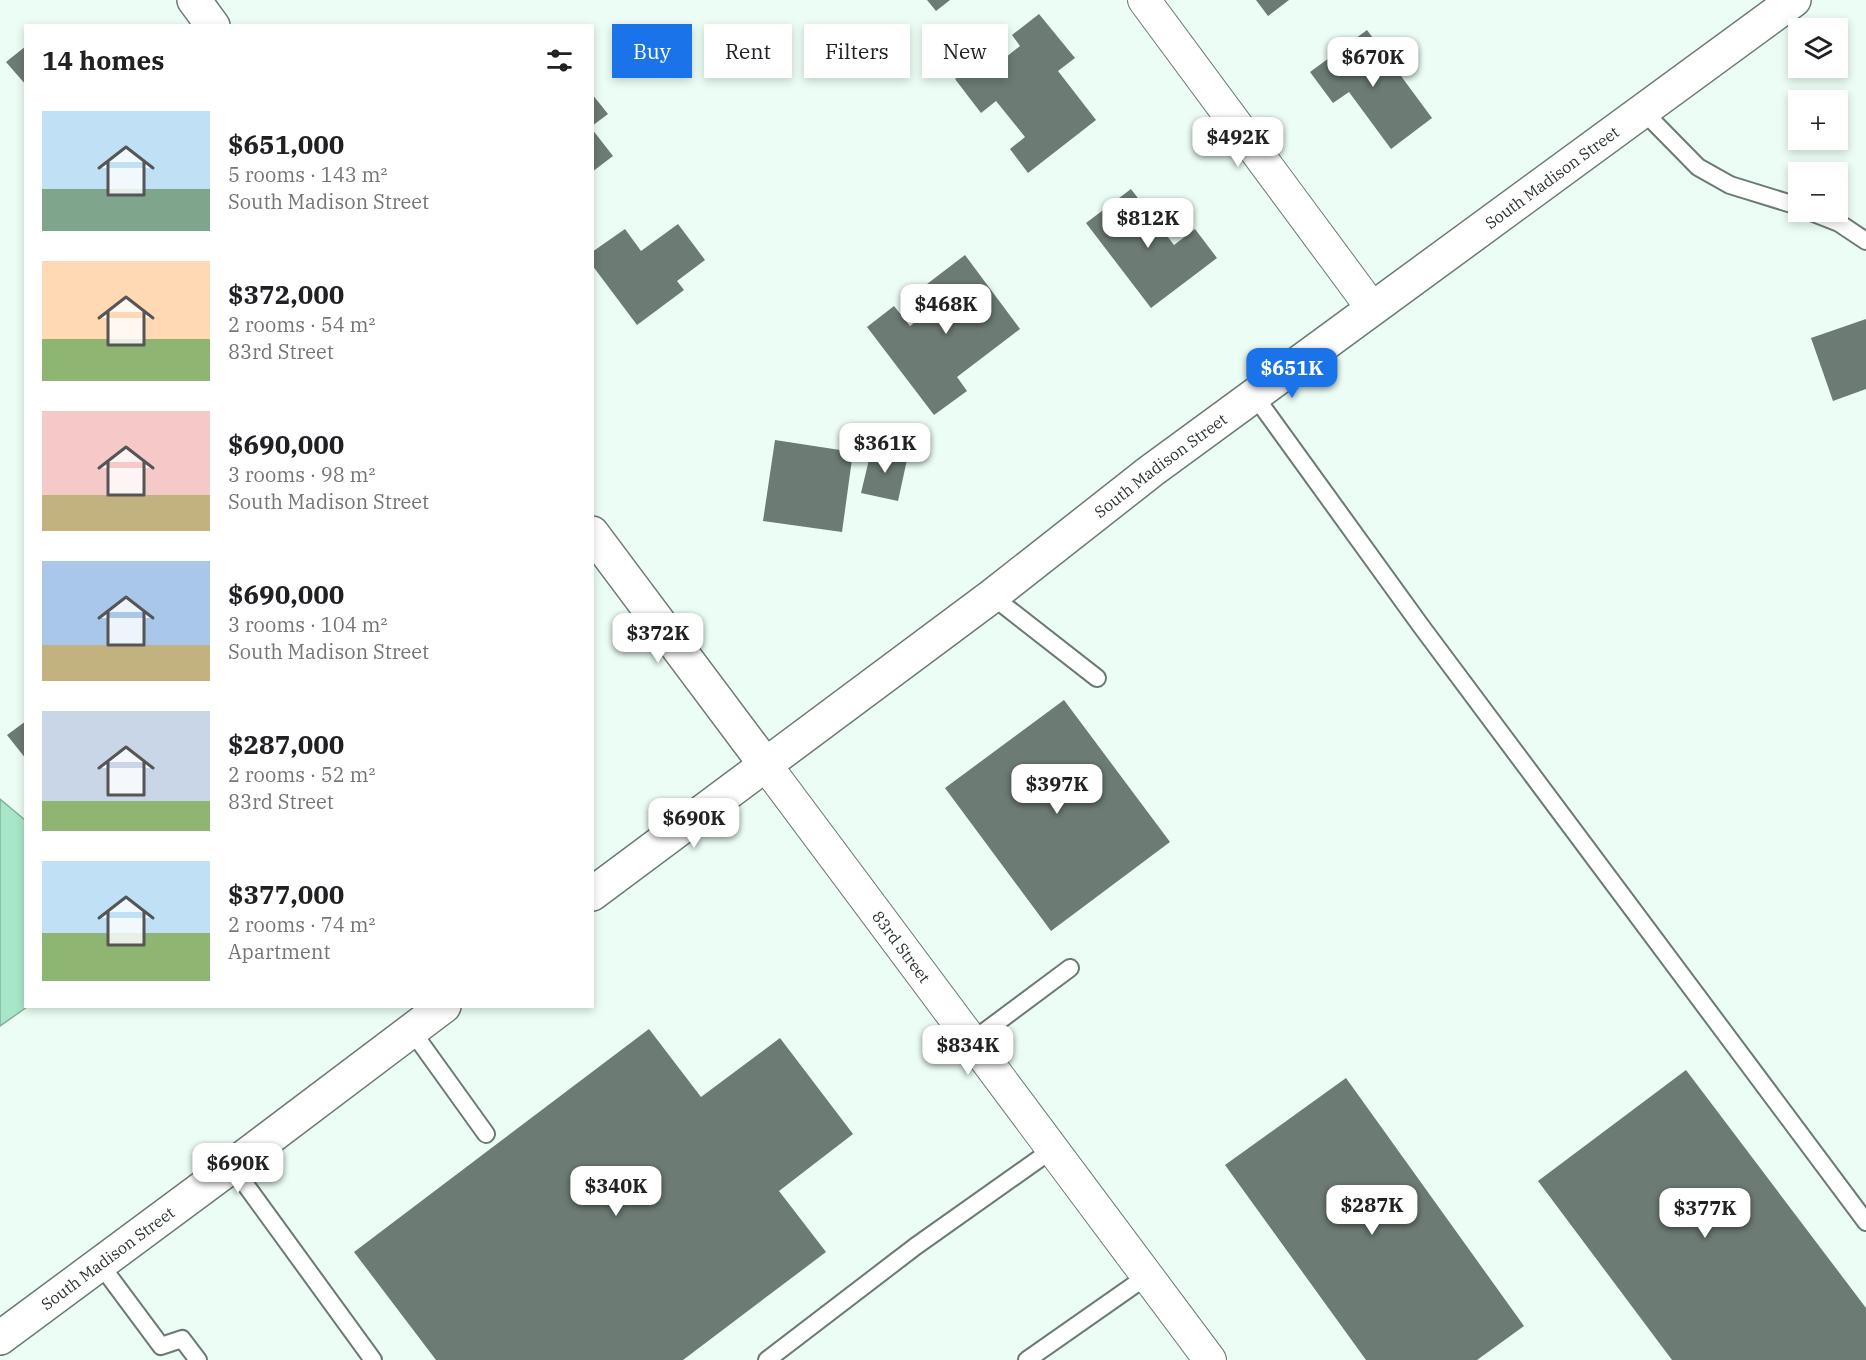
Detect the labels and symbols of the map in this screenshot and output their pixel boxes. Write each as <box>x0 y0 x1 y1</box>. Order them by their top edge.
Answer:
pin: $670K <box>1331 37 1415 88</box>
pin: $492K <box>1196 117 1280 168</box>
street label: South Madison Street <box>1481 122 1623 233</box>
pin: $812K <box>1106 198 1190 249</box>
pin: $468K <box>904 284 988 335</box>
pin: $651K <box>1250 348 1334 399</box>
street label: South Madison Street <box>1090 409 1231 522</box>
pin: $361K <box>843 423 927 474</box>
pin: $372K <box>616 613 700 664</box>
pin: $397K <box>1015 764 1099 815</box>
pin: $690K <box>652 798 736 849</box>
street label: 83rd Street <box>868 907 935 987</box>
pin: $834K <box>926 1025 1010 1076</box>
pin: $690K <box>196 1143 280 1194</box>
pin: $340K <box>574 1166 658 1217</box>
pin: $287K <box>1330 1185 1414 1236</box>
pin: $377K <box>1663 1188 1747 1239</box>
street label: South Madison Street <box>37 1202 179 1314</box>

